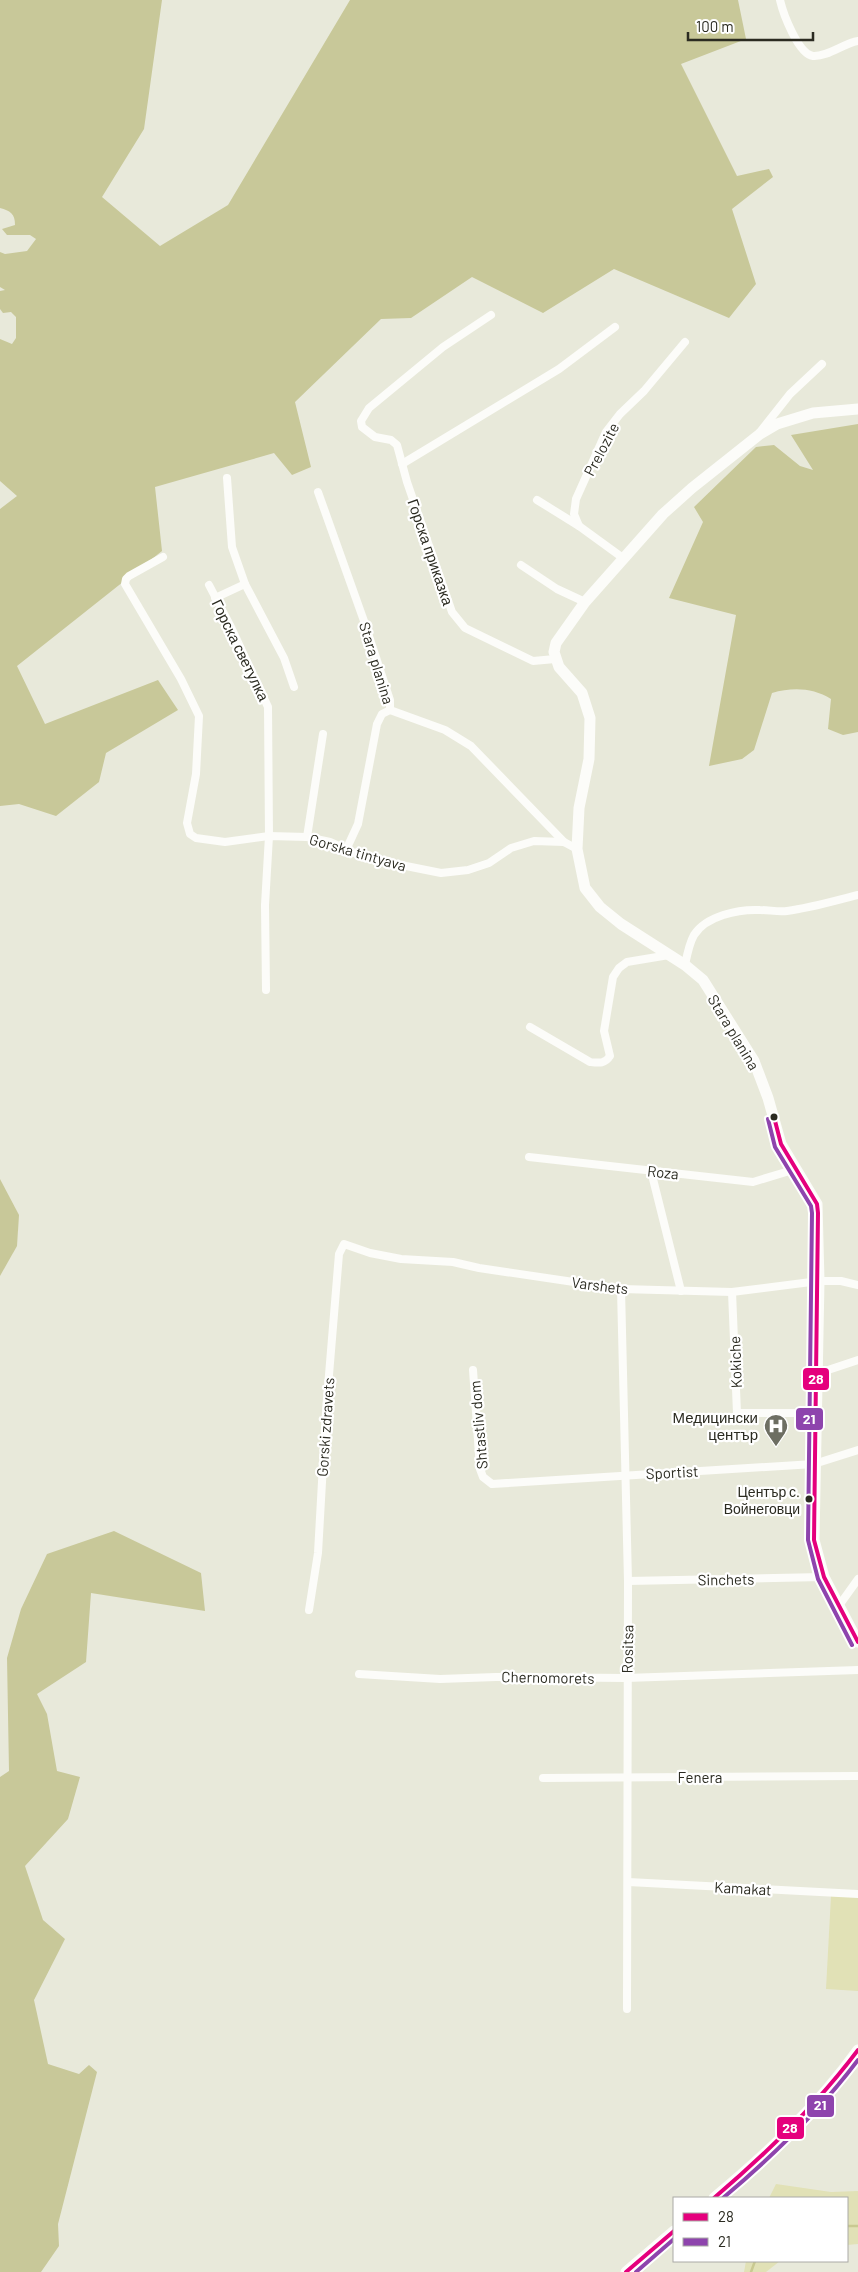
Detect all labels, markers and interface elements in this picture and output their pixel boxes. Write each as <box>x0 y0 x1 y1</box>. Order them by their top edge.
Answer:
scale bar <box>688 10 813 42</box>
text: 100 m <box>696 17 734 35</box>
street label: Prelozite <box>580 419 622 479</box>
street label: Горска приказка <box>404 496 458 608</box>
street label: Горска светулка <box>209 596 274 704</box>
street label: Stara planina <box>356 620 398 706</box>
street label: Gorska tintyava <box>308 830 408 874</box>
street label: Stara planina <box>704 991 764 1073</box>
unlabelled marker <box>769 1112 779 1122</box>
street label: Roza <box>646 1161 680 1183</box>
street label: Varshets <box>571 1273 629 1297</box>
street label: Kokiche <box>725 1336 745 1388</box>
line badge: 28 <box>802 1367 830 1391</box>
text: 28 <box>808 1370 824 1387</box>
street label: Gorski zdravets <box>313 1377 337 1477</box>
street label: Shtastliv dom <box>465 1380 491 1470</box>
line badge: 21 <box>795 1407 824 1431</box>
place label: Медицински център <box>672 1408 758 1443</box>
text: 21 <box>803 1410 815 1427</box>
hospital icon: Медицински център <box>763 1413 789 1447</box>
street label: Sportist <box>645 1462 699 1482</box>
place label: Център с. Войнеговци <box>724 1483 800 1517</box>
marker: Център с. Войнеговци <box>804 1494 814 1504</box>
street label: Sinchets <box>697 1570 755 1588</box>
street label: Rositsa <box>618 1624 636 1674</box>
street label: Chernomorets <box>501 1667 595 1687</box>
street label: Fenera <box>678 1768 723 1786</box>
street label: Kamakat <box>714 1878 772 1898</box>
line badge: 21 <box>806 2094 835 2118</box>
text: 21 <box>814 2096 826 2113</box>
line badge: 28 <box>776 2116 805 2140</box>
text: 28 <box>782 2119 798 2136</box>
legend <box>673 2197 848 2262</box>
text: 28 <box>718 2207 734 2225</box>
text: 21 <box>718 2232 731 2250</box>

